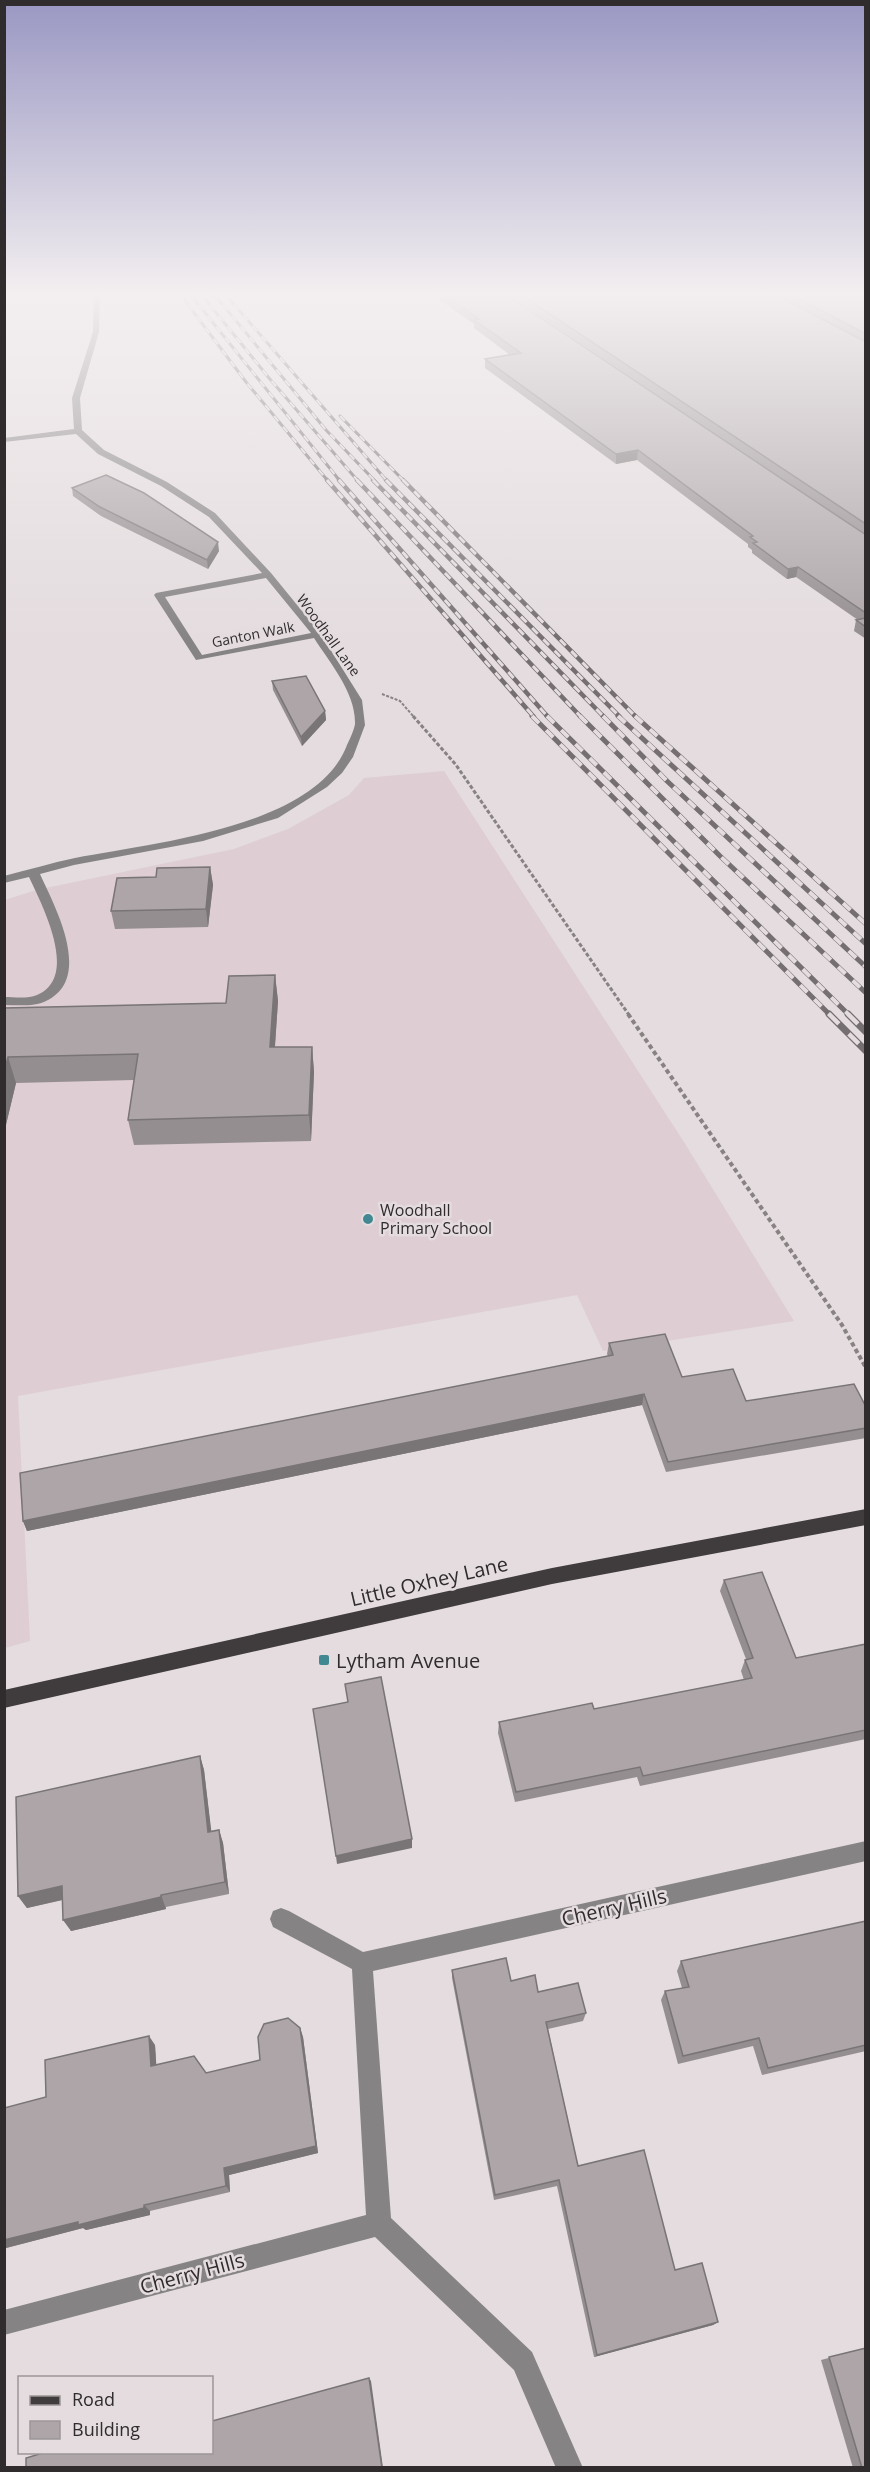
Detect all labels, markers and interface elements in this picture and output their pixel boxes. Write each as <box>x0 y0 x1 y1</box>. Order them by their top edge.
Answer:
street label: Woodhall Lane <box>293 590 365 680</box>
street label: Ganton Walk <box>210 617 297 651</box>
place label: Woodhall Primary School <box>380 1199 492 1239</box>
marker: Woodhall Primary School <box>361 1212 375 1226</box>
street label: Little Oxhey Lane <box>348 1550 510 1612</box>
place label: Lytham Avenue <box>336 1647 480 1674</box>
marker: Lytham Avenue <box>317 1653 331 1667</box>
street label: Cherry Hills <box>559 1882 669 1932</box>
street label: Cherry Hills <box>137 2246 247 2300</box>
legend <box>18 2376 213 2454</box>
text: Road <box>72 2387 115 2411</box>
text: Building <box>72 2417 140 2441</box>

